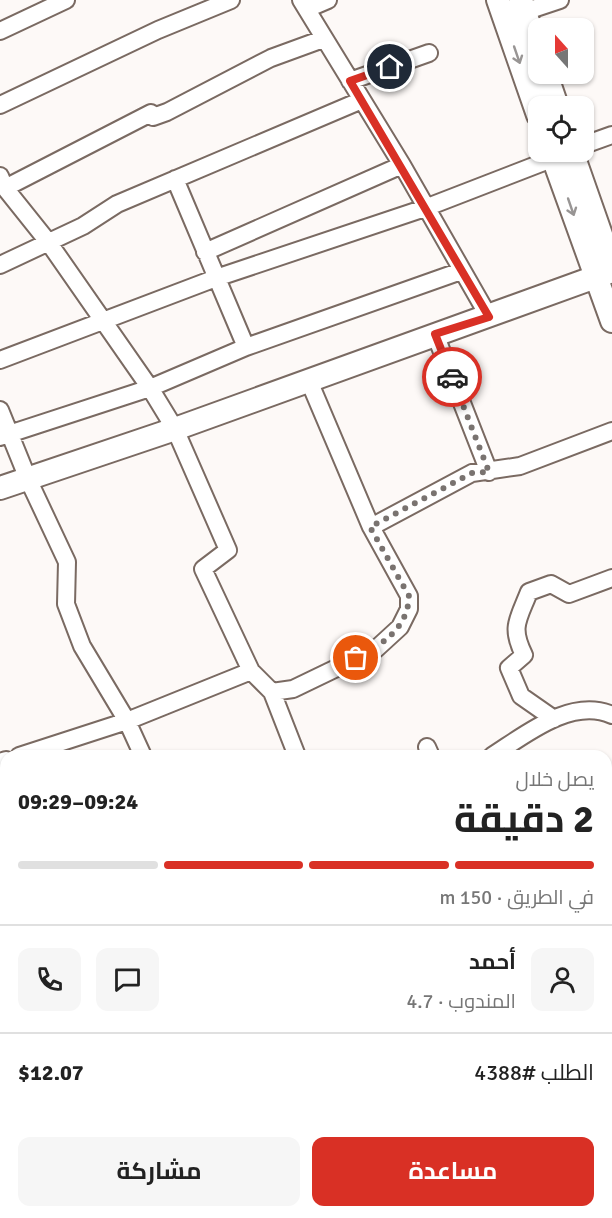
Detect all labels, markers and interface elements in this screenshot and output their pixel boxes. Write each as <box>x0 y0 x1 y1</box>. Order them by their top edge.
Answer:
north arrow <box>528 18 594 84</box>
map controls <box>528 18 594 162</box>
pin <box>364 41 415 92</box>
one-way arrow <box>513 45 524 64</box>
icon: home <box>373 50 406 83</box>
button: locate <box>528 96 594 162</box>
one-way arrow <box>566 197 577 216</box>
courier <box>422 347 482 407</box>
icon: car <box>436 361 469 394</box>
pin <box>330 632 381 683</box>
icon: bag <box>339 641 372 674</box>
text: يصل خلال <box>515 767 594 792</box>
text: 09:24–09:29 <box>18 788 138 815</box>
text: 2 دقيقة <box>454 795 594 843</box>
text: في الطريق · 150 m <box>439 885 594 910</box>
button: phone <box>18 948 81 1011</box>
button: chat <box>96 948 159 1011</box>
text: أحمد <box>469 948 516 975</box>
button: person <box>531 948 594 1011</box>
text: المندوب · 4.7 <box>407 989 516 1014</box>
text: $12.07 <box>18 1059 84 1086</box>
text: الطلب #4388 <box>474 1059 594 1086</box>
button: مشاركة <box>18 1137 300 1206</box>
button: مساعدة <box>312 1137 594 1206</box>

